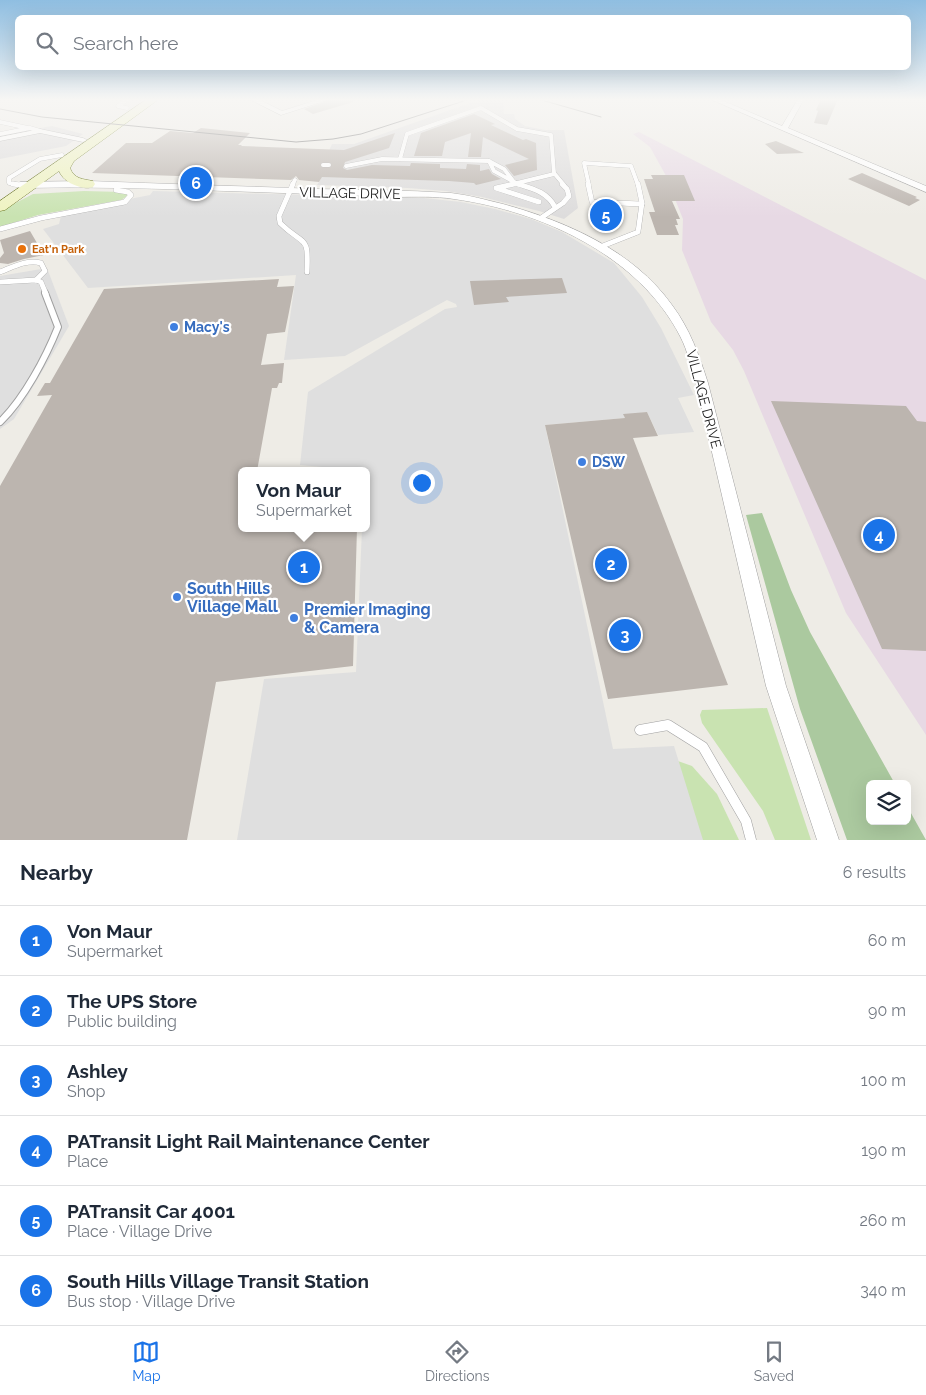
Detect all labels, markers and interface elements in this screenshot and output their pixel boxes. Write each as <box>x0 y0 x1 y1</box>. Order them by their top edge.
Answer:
search box <box>15 15 911 70</box>
icon: search <box>33 29 61 57</box>
text: Search here <box>73 32 179 54</box>
pin: 6 <box>180 164 212 202</box>
street label: VILLAGE DRIVE <box>299 184 401 202</box>
pin: 5 <box>590 196 622 234</box>
marker: Eat'n Park <box>16 243 28 255</box>
place label: Eat'n Park <box>32 243 85 256</box>
place label: Macy's <box>184 319 230 335</box>
marker: Macy's <box>168 321 180 333</box>
street label: VILLAGE DRIVE <box>683 348 725 450</box>
place label: DSW <box>592 454 625 470</box>
marker: DSW <box>576 456 588 468</box>
popup <box>238 467 370 532</box>
your location <box>409 470 435 496</box>
text: Von Maur <box>256 479 341 501</box>
text: Supermarket <box>256 501 352 520</box>
pin: 4 <box>863 516 895 554</box>
pin: 2 <box>595 545 627 583</box>
pin: 1 <box>288 548 320 586</box>
place label: South Hills Village Mall <box>187 579 279 616</box>
marker: South Hills Village Mall <box>171 591 183 603</box>
place label: Premier Imaging & Camera <box>304 600 431 637</box>
marker: Premier Imaging & Camera <box>288 612 300 624</box>
pin: 3 <box>609 616 641 654</box>
map controls <box>866 780 911 825</box>
button: layers <box>866 780 911 825</box>
text: Nearby <box>20 860 93 885</box>
text: 6 results <box>843 863 906 882</box>
text: Von Maur <box>67 920 152 942</box>
text: 1 <box>32 931 40 950</box>
text: 60 m <box>868 931 906 950</box>
text: Supermarket <box>67 942 163 961</box>
text: The UPS Store <box>67 990 197 1012</box>
text: 2 <box>31 1001 41 1020</box>
text: 90 m <box>868 1001 906 1020</box>
text: Public building <box>67 1012 177 1031</box>
text: Ashley <box>67 1060 128 1082</box>
text: 3 <box>32 1071 40 1090</box>
text: 100 m <box>861 1071 906 1090</box>
text: Shop <box>67 1082 105 1101</box>
text: PATransit Light Rail Maintenance Center <box>67 1130 430 1152</box>
text: 4 <box>31 1141 41 1160</box>
text: 190 m <box>861 1141 906 1160</box>
text: Place <box>67 1152 108 1171</box>
text: PATransit Car 4001 <box>67 1200 235 1222</box>
text: 5 <box>32 1211 40 1230</box>
text: 260 m <box>859 1211 906 1230</box>
text: Place · Village Drive <box>67 1222 212 1241</box>
text: South Hills Village Transit Station <box>67 1270 369 1292</box>
text: 6 <box>31 1281 41 1300</box>
text: 340 m <box>860 1281 906 1300</box>
text: Bus stop · Village Drive <box>67 1292 235 1311</box>
tab: Map <box>132 1338 161 1384</box>
tab: Directions <box>425 1338 490 1384</box>
tab: Saved <box>754 1338 794 1384</box>

